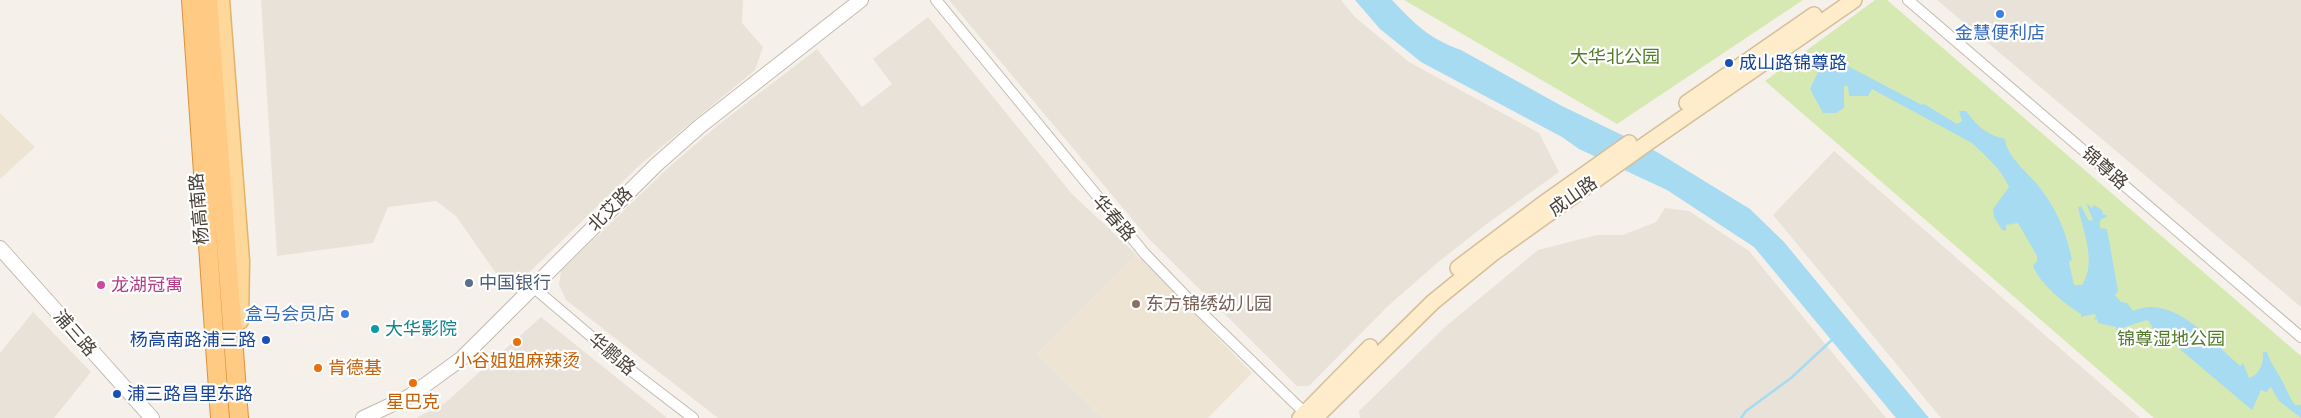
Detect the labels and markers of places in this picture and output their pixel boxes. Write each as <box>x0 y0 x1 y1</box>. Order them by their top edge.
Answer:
marker: 金慧便利店 <box>1994 8 2006 20</box>
place label: 金慧便利店 <box>1955 22 2045 44</box>
place label: 成山路锦尊路 <box>1739 52 1847 74</box>
marker: 成山路锦尊路 <box>1723 57 1735 69</box>
place label: 中国银行 <box>479 272 551 294</box>
place label: 龙湖冠寓 <box>111 274 183 296</box>
marker: 中国银行 <box>463 277 475 289</box>
marker: 龙湖冠寓 <box>95 279 107 291</box>
place label: 东方锦绣幼儿园 <box>1146 293 1272 315</box>
marker: 东方锦绣幼儿园 <box>1130 298 1142 310</box>
place label: 盒马会员店 <box>245 303 335 325</box>
marker: 盒马会员店 <box>339 308 351 320</box>
place label: 大华影院 <box>385 318 457 340</box>
marker: 大华影院 <box>369 323 381 335</box>
place label: 杨高南路浦三路 <box>130 329 256 351</box>
marker: 杨高南路浦三路 <box>260 334 272 346</box>
marker: 小谷姐姐麻辣烫 <box>511 336 523 348</box>
place label: 小谷姐姐麻辣烫 <box>454 350 580 372</box>
place label: 肯德基 <box>328 357 382 379</box>
marker: 肯德基 <box>312 362 324 374</box>
marker: 星巴克 <box>407 377 419 389</box>
place label: 浦三路昌里东路 <box>127 383 253 405</box>
marker: 浦三路昌里东路 <box>111 388 123 400</box>
place label: 星巴克 <box>386 391 440 413</box>

